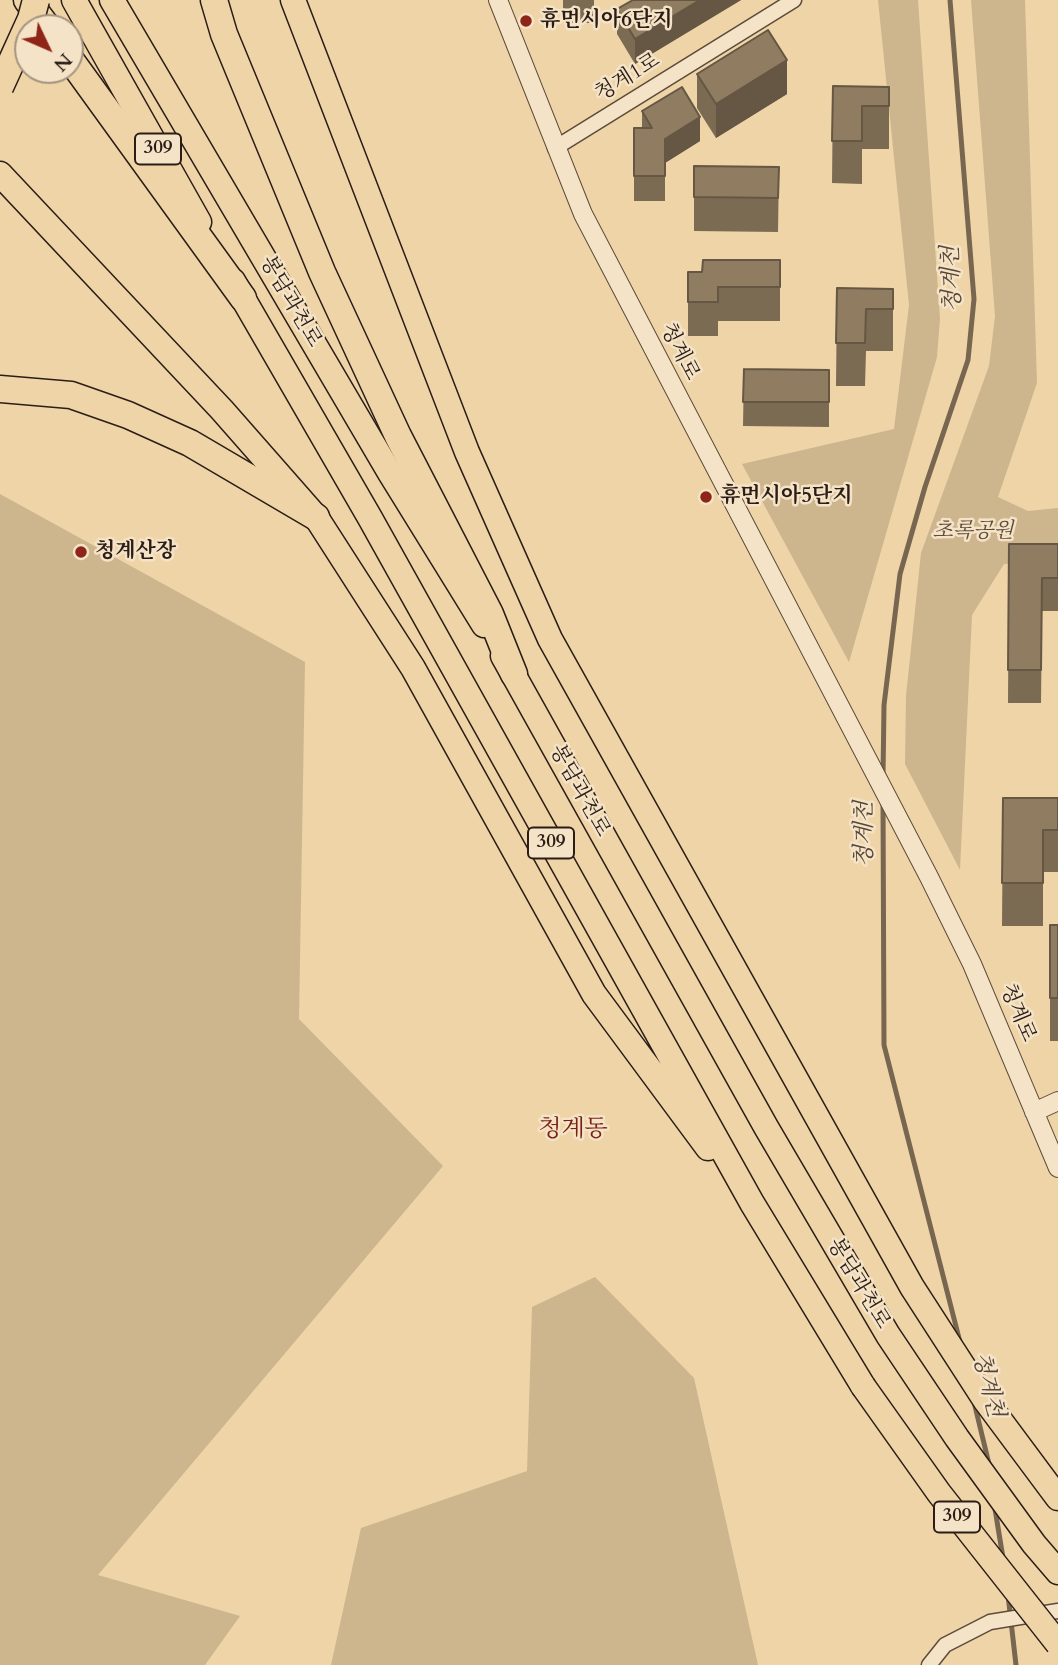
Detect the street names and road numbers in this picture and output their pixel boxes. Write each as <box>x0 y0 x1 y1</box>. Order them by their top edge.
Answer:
street label: 청계1로 <box>591 48 665 108</box>
road number: 309 <box>135 134 181 164</box>
street label: 봉담과천로 <box>254 252 326 352</box>
street label: 청계로 <box>654 319 704 385</box>
street label: 봉담과천로 <box>543 741 615 841</box>
road number: 309 <box>528 828 574 858</box>
street label: 청계로 <box>994 980 1040 1046</box>
street label: 봉담과천로 <box>821 1234 895 1334</box>
road number: 309 <box>934 1502 980 1532</box>

